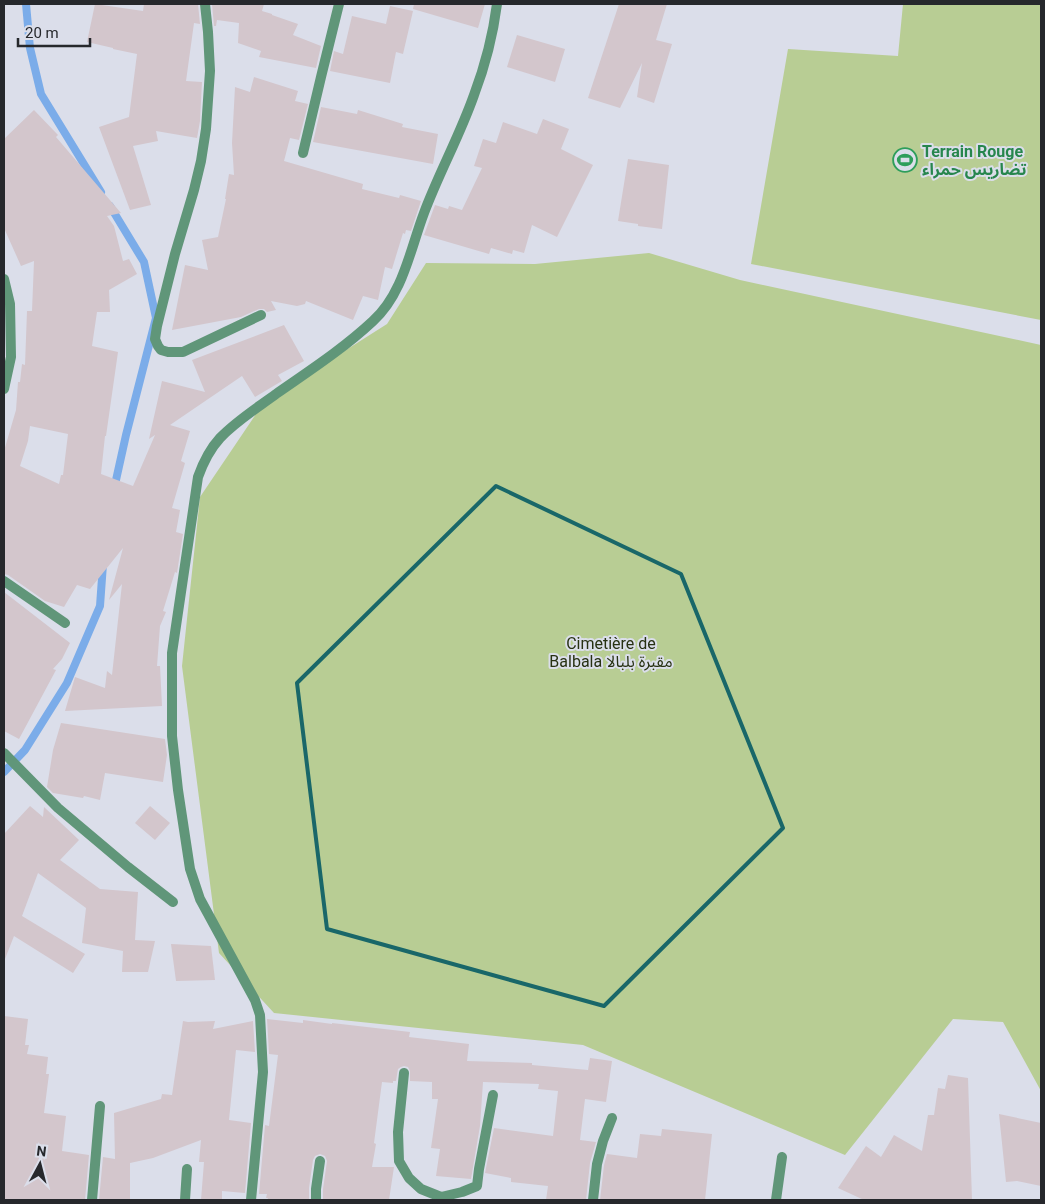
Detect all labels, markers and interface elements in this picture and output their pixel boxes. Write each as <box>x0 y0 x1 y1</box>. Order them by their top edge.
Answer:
scale bar <box>18 15 90 47</box>
text: 20 m <box>25 24 59 42</box>
place label: Terrain Rouge تضاريس حمراء <box>922 142 1027 179</box>
sports icon: Terrain Rouge تضاريس حمراء <box>892 147 918 173</box>
park label: Cimetière de Balbala مقبرة بلبالا <box>549 634 673 671</box>
north arrow <box>15 1139 65 1189</box>
text: N <box>36 1143 47 1160</box>

